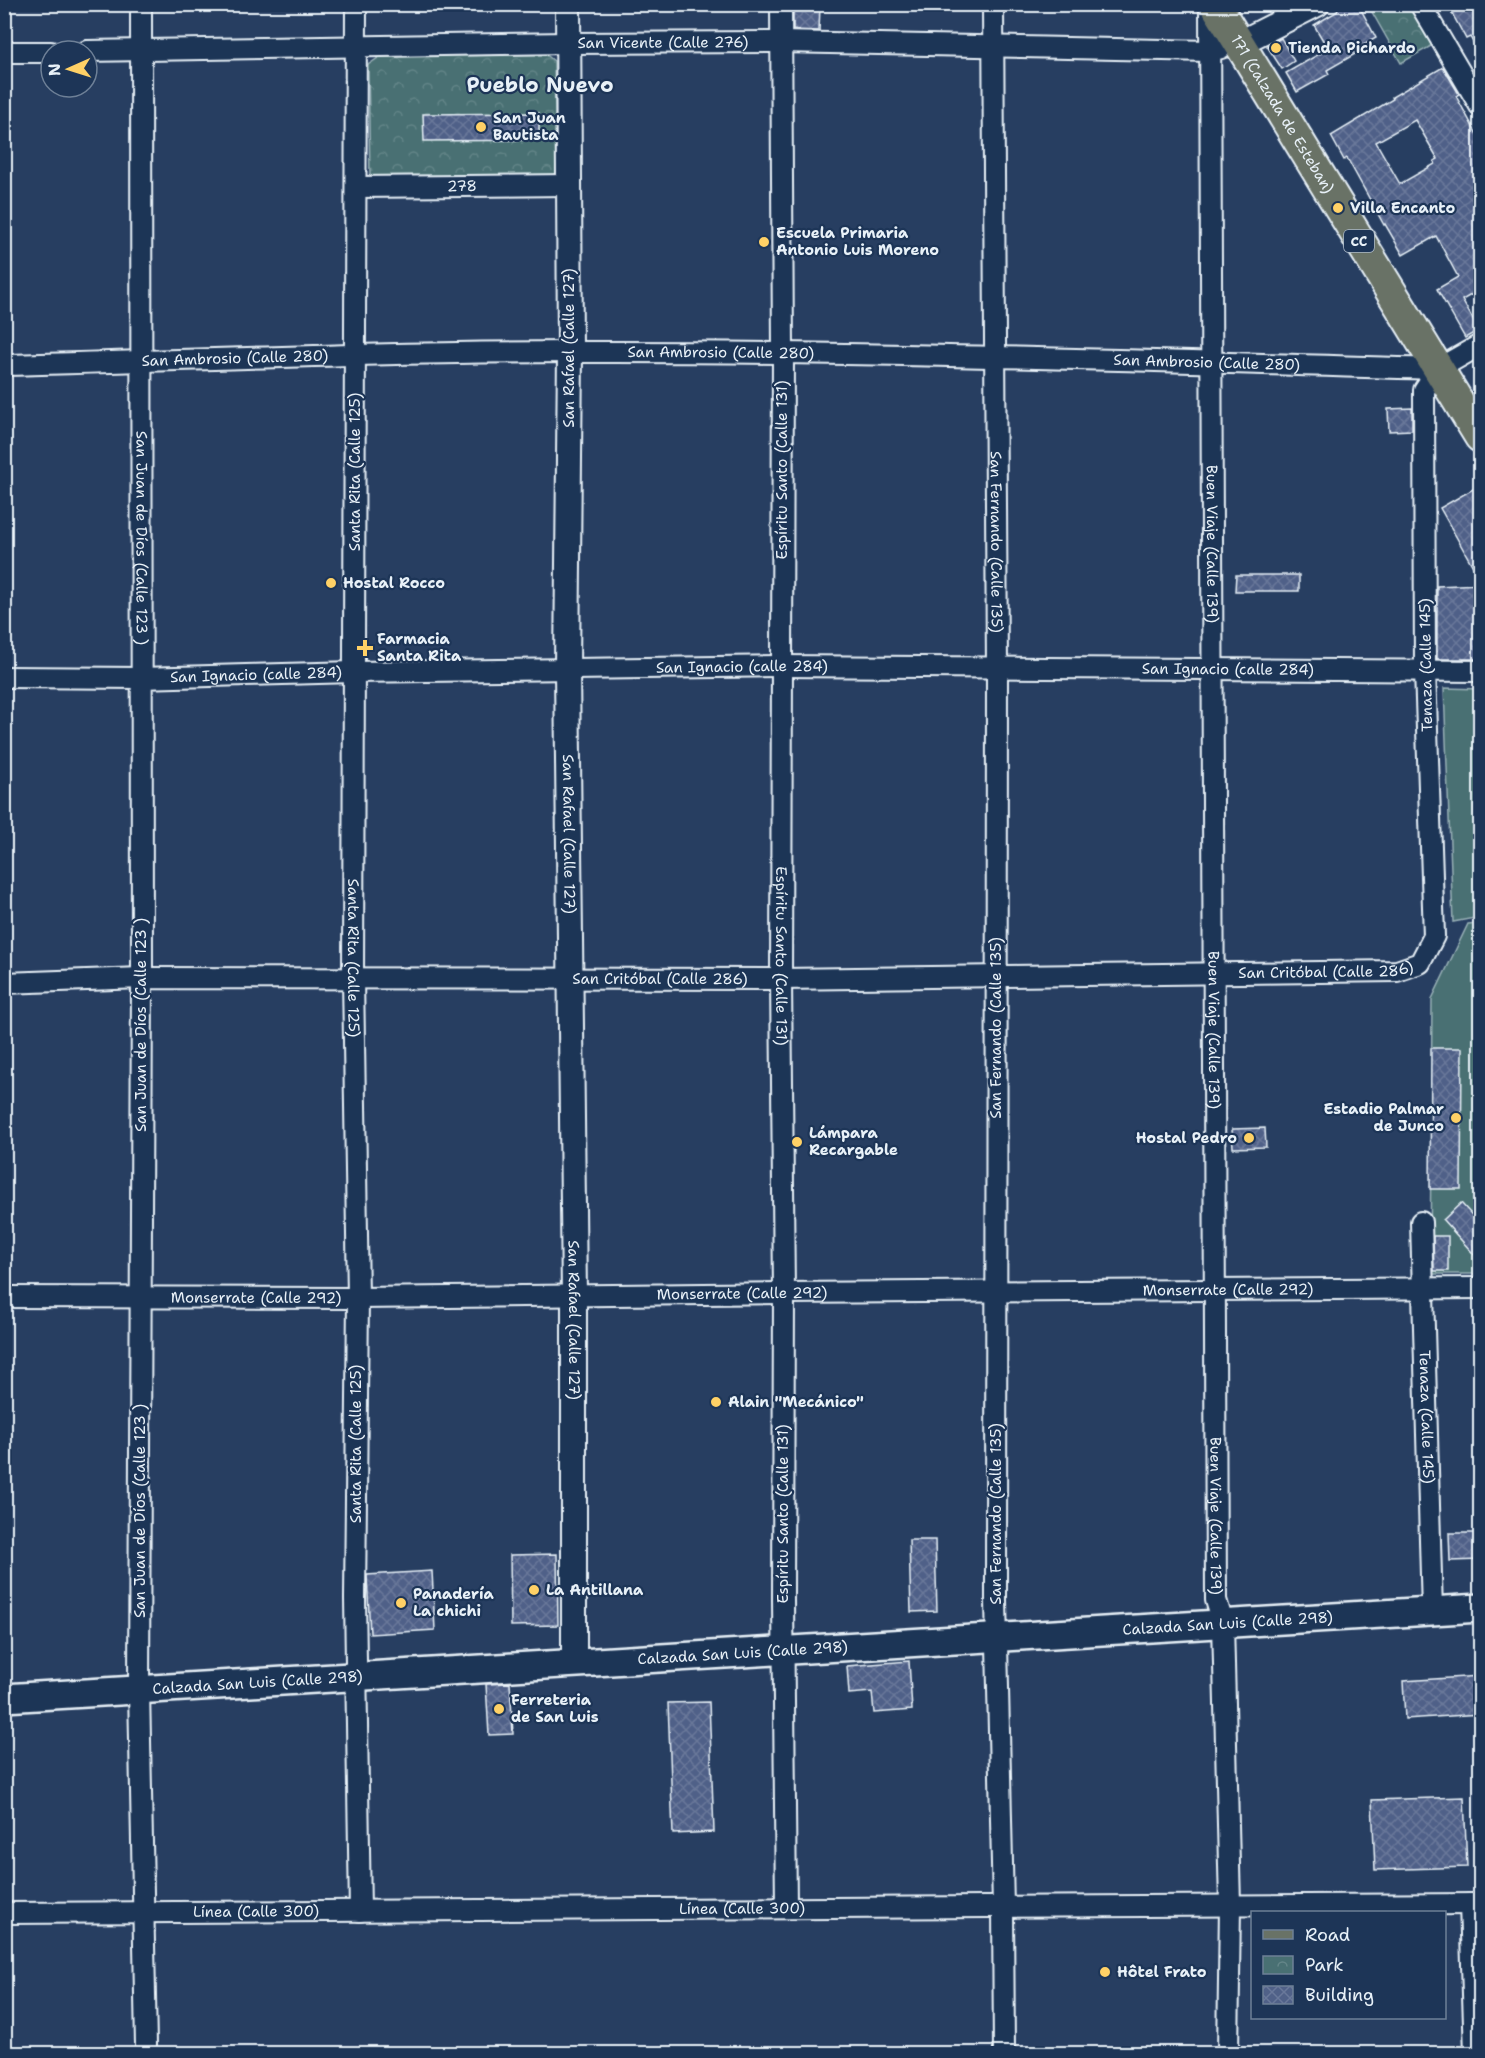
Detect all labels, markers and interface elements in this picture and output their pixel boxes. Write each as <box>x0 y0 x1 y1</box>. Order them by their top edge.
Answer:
street label: 171 (Calzada de Esteban) <box>1226 31 1338 197</box>
street label: San Vicente (Calle 276) <box>577 32 749 53</box>
place label: Tienda Pichardo <box>1288 38 1416 58</box>
north arrow <box>39 39 99 99</box>
marker: Tienda Pichardo <box>1269 41 1283 55</box>
text: N <box>44 63 65 77</box>
district label: Pueblo Nuevo <box>466 71 614 99</box>
place label: San Juan Bautista <box>493 108 566 145</box>
marker: San Juan Bautista <box>474 120 488 134</box>
street label: 278 <box>447 176 477 196</box>
place label: Villa Encanto <box>1350 198 1455 218</box>
marker: Villa Encanto <box>1331 201 1345 215</box>
place label: Escuela Primaria Antonio Luis Moreno <box>776 223 939 260</box>
road number: CC <box>1344 230 1374 252</box>
marker: Escuela Primaria Antonio Luis Moreno <box>757 235 771 249</box>
street label: San Rafael (Calle 127) <box>559 268 579 428</box>
street label: San Ambrosio (Calle 280) <box>627 342 814 363</box>
street label: San Ambrosio (Calle 280) <box>141 346 329 371</box>
street label: San Ambrosio (Calle 280) <box>1113 350 1300 375</box>
street label: Espíritu Santo (Calle 131) <box>772 380 792 560</box>
street label: Santa Rita (Calle 125) <box>345 393 365 551</box>
street label: San Juan de Díos (Calle 123 ) <box>131 431 152 645</box>
street label: San Fernando (Calle 135) <box>986 451 1007 633</box>
street label: Buen Viaje (Calle 139) <box>1202 465 1222 623</box>
place label: Hostal Rocco <box>343 573 445 593</box>
marker: Hostal Rocco <box>324 576 338 590</box>
street label: Tenaza (Calle 145) <box>1415 598 1437 732</box>
place label: Farmacia Santa Rita <box>377 629 462 666</box>
marker: Farmacia Santa Rita <box>358 641 372 655</box>
street label: San Ignacio (calle 284) <box>656 656 828 678</box>
street label: San Ignacio (calle 284) <box>1142 659 1314 680</box>
street label: San Ignacio (calle 284) <box>170 662 342 687</box>
street label: San Rafael (Calle 127) <box>558 754 580 914</box>
street label: Espíritu Santo (Calle 131) <box>771 866 792 1046</box>
street label: Santa Rita (Calle 125) <box>343 879 364 1038</box>
street label: San Juan de Díos (Calle 123 ) <box>131 918 151 1132</box>
street label: San Fernando (Calle 135) <box>986 937 1006 1119</box>
street label: Buen Viaje (Calle 139) <box>1204 951 1224 1109</box>
street label: San Critóbal (Calle 286) <box>1238 956 1416 983</box>
street label: San Critóbal (Calle 286) <box>572 969 748 989</box>
place label: Estadio Palmar de Junco <box>1323 1099 1444 1136</box>
marker: Estadio Palmar de Junco <box>1449 1111 1463 1125</box>
place label: Lámpara Recargable <box>809 1123 898 1160</box>
place label: Hostal Pedro <box>1136 1128 1237 1148</box>
marker: Hostal Pedro <box>1242 1131 1256 1145</box>
marker: Lámpara Recargable <box>790 1135 804 1149</box>
street label: San Rafael (Calle 127) <box>563 1240 584 1400</box>
street label: Monserrate (Calle 292) <box>1143 1279 1313 1300</box>
street label: Monserrate (Calle 292) <box>657 1283 827 1304</box>
street label: Monserrate (Calle 292) <box>171 1287 341 1308</box>
street label: Tenaza (Calle 145) <box>1415 1350 1438 1484</box>
street label: Santa Rita (Calle 125) <box>346 1365 366 1523</box>
place label: Alain "Mecánico" <box>728 1392 864 1412</box>
marker: Alain "Mecánico" <box>709 1395 723 1409</box>
street label: San Juan de Díos (Calle 123 ) <box>130 1404 150 1618</box>
street label: San Fernando (Calle 135) <box>986 1423 1006 1605</box>
street label: Espíritu Santo (Calle 131) <box>773 1424 793 1604</box>
street label: Buen Viaje (Calle 139) <box>1205 1437 1226 1595</box>
place label: La Antillana <box>546 1580 644 1600</box>
marker: La Antillana <box>527 1583 541 1597</box>
place label: Panadería La chichi <box>413 1584 494 1621</box>
marker: Panadería La chichi <box>394 1596 408 1610</box>
street label: Calzada San Luis (Calle 298) <box>1122 1607 1333 1640</box>
street label: Calzada San Luis (Calle 298) <box>637 1637 848 1669</box>
street label: Calzada San Luis (Calle 298) <box>152 1666 363 1699</box>
place label: Ferreteria de San Luis <box>511 1690 599 1727</box>
marker: Ferreteria de San Luis <box>492 1702 506 1716</box>
street label: Línea (Calle 300) <box>679 1898 805 1919</box>
street label: Línea (Calle 300) <box>193 1901 319 1922</box>
legend <box>1251 1911 1446 2019</box>
text: Road <box>1305 1923 1350 1947</box>
text: Park <box>1305 1953 1344 1977</box>
place label: Hôtel Frato <box>1117 1962 1207 1982</box>
marker: Hôtel Frato <box>1098 1965 1112 1979</box>
text: Building <box>1305 1983 1374 2007</box>

